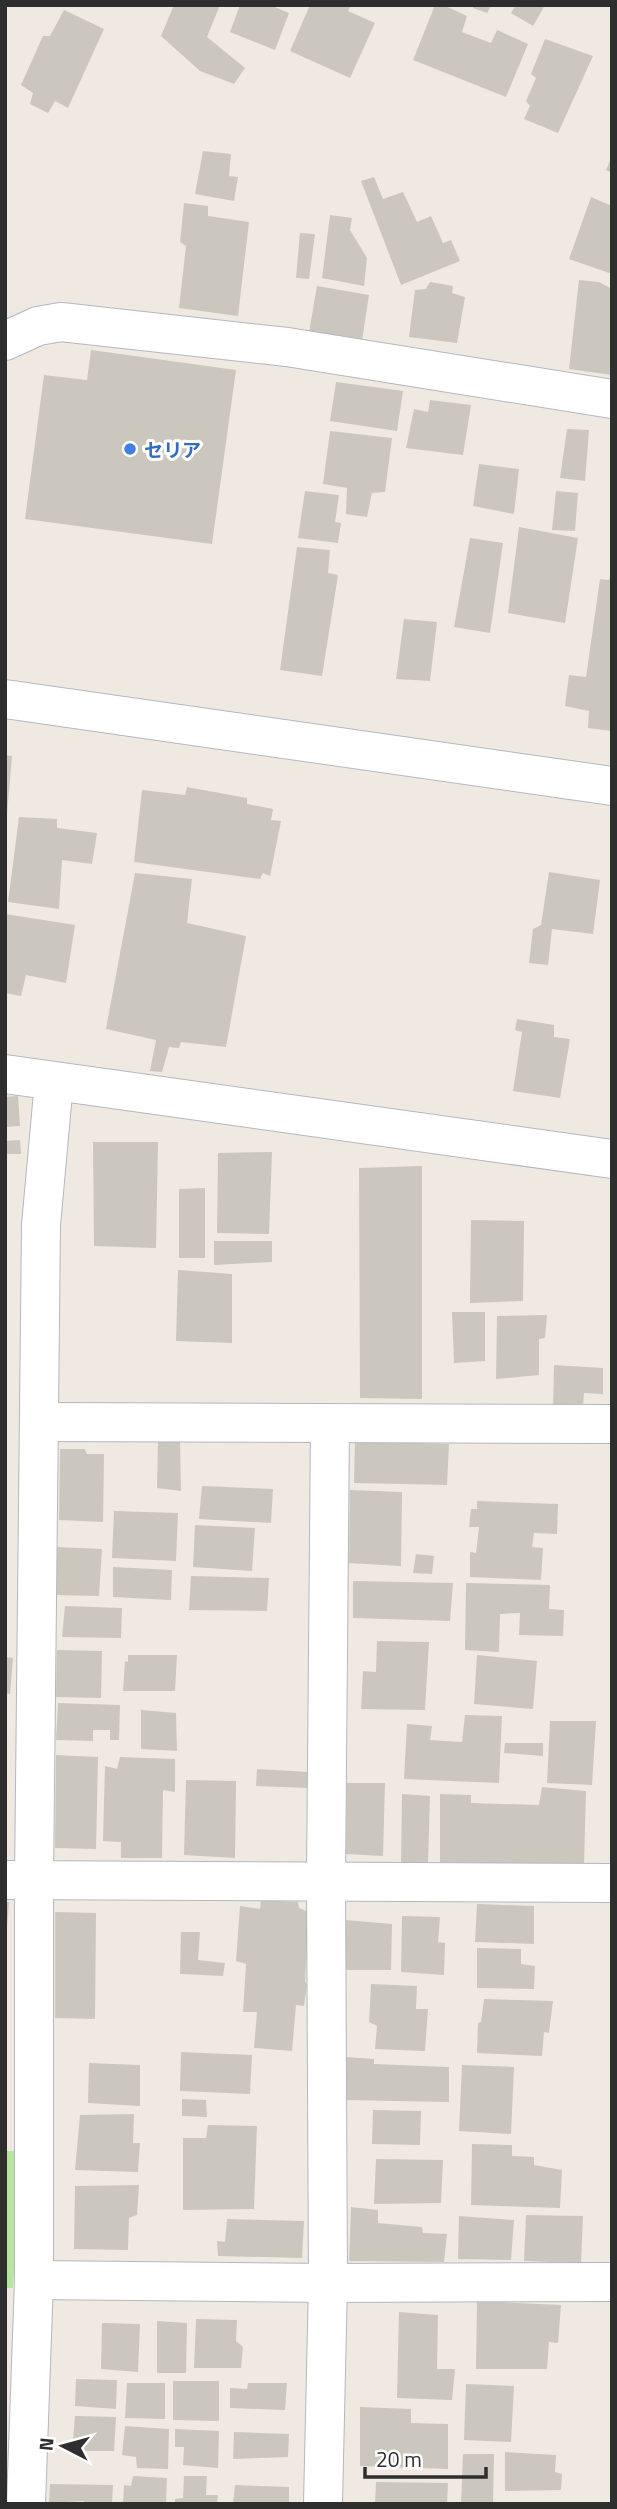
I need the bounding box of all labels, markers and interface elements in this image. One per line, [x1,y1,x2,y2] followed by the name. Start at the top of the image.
[144,435,201,464] place label: セリア
[122,441,138,457] marker: セリア
[28,2411,98,2481] north arrow
[30,2436,61,2452] text: N
[365,2436,486,2480] scale bar
[376,2443,422,2475] text: 20 m

